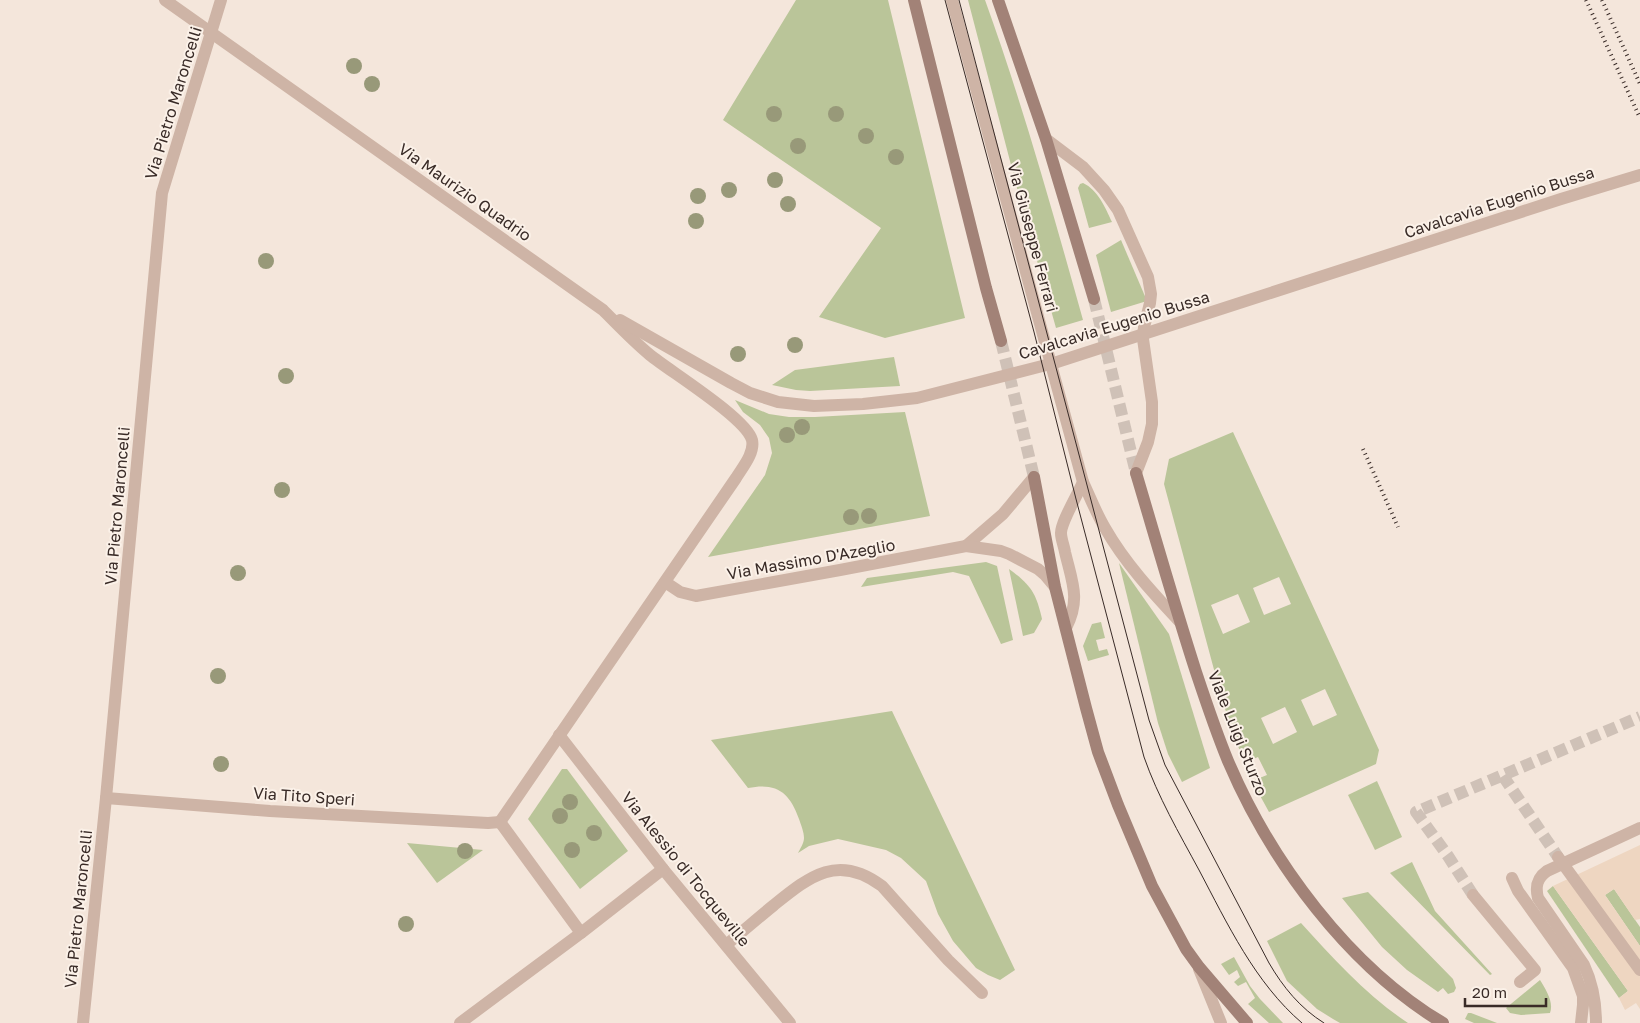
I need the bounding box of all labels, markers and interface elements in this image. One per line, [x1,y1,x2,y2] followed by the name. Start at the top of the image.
[140,24,206,182] street label: Via Pietro Maroncelli
[395,139,535,245] street label: Via Maurizio Quadrio
[1003,160,1063,314] street label: Via Giuseppe Ferrari
[1402,162,1596,242] street label: Cavalcavia Eugenio Bussa
[1016,286,1212,364] street label: Cavalcavia Eugenio Bussa
[100,426,134,586] street label: Via Pietro Maroncelli
[725,534,897,584] street label: Via Massimo D'Azeglio
[1204,667,1272,799] street label: Viale Luigi Sturzo
[252,782,356,810] street label: Via Tito Speri
[617,787,755,951] street label: Via Alessio di Tocqueville
[60,829,96,989] street label: Via Pietro Maroncelli
[1465,976,1546,1008] scale bar
[1472,983,1507,1001] text: 20 m

